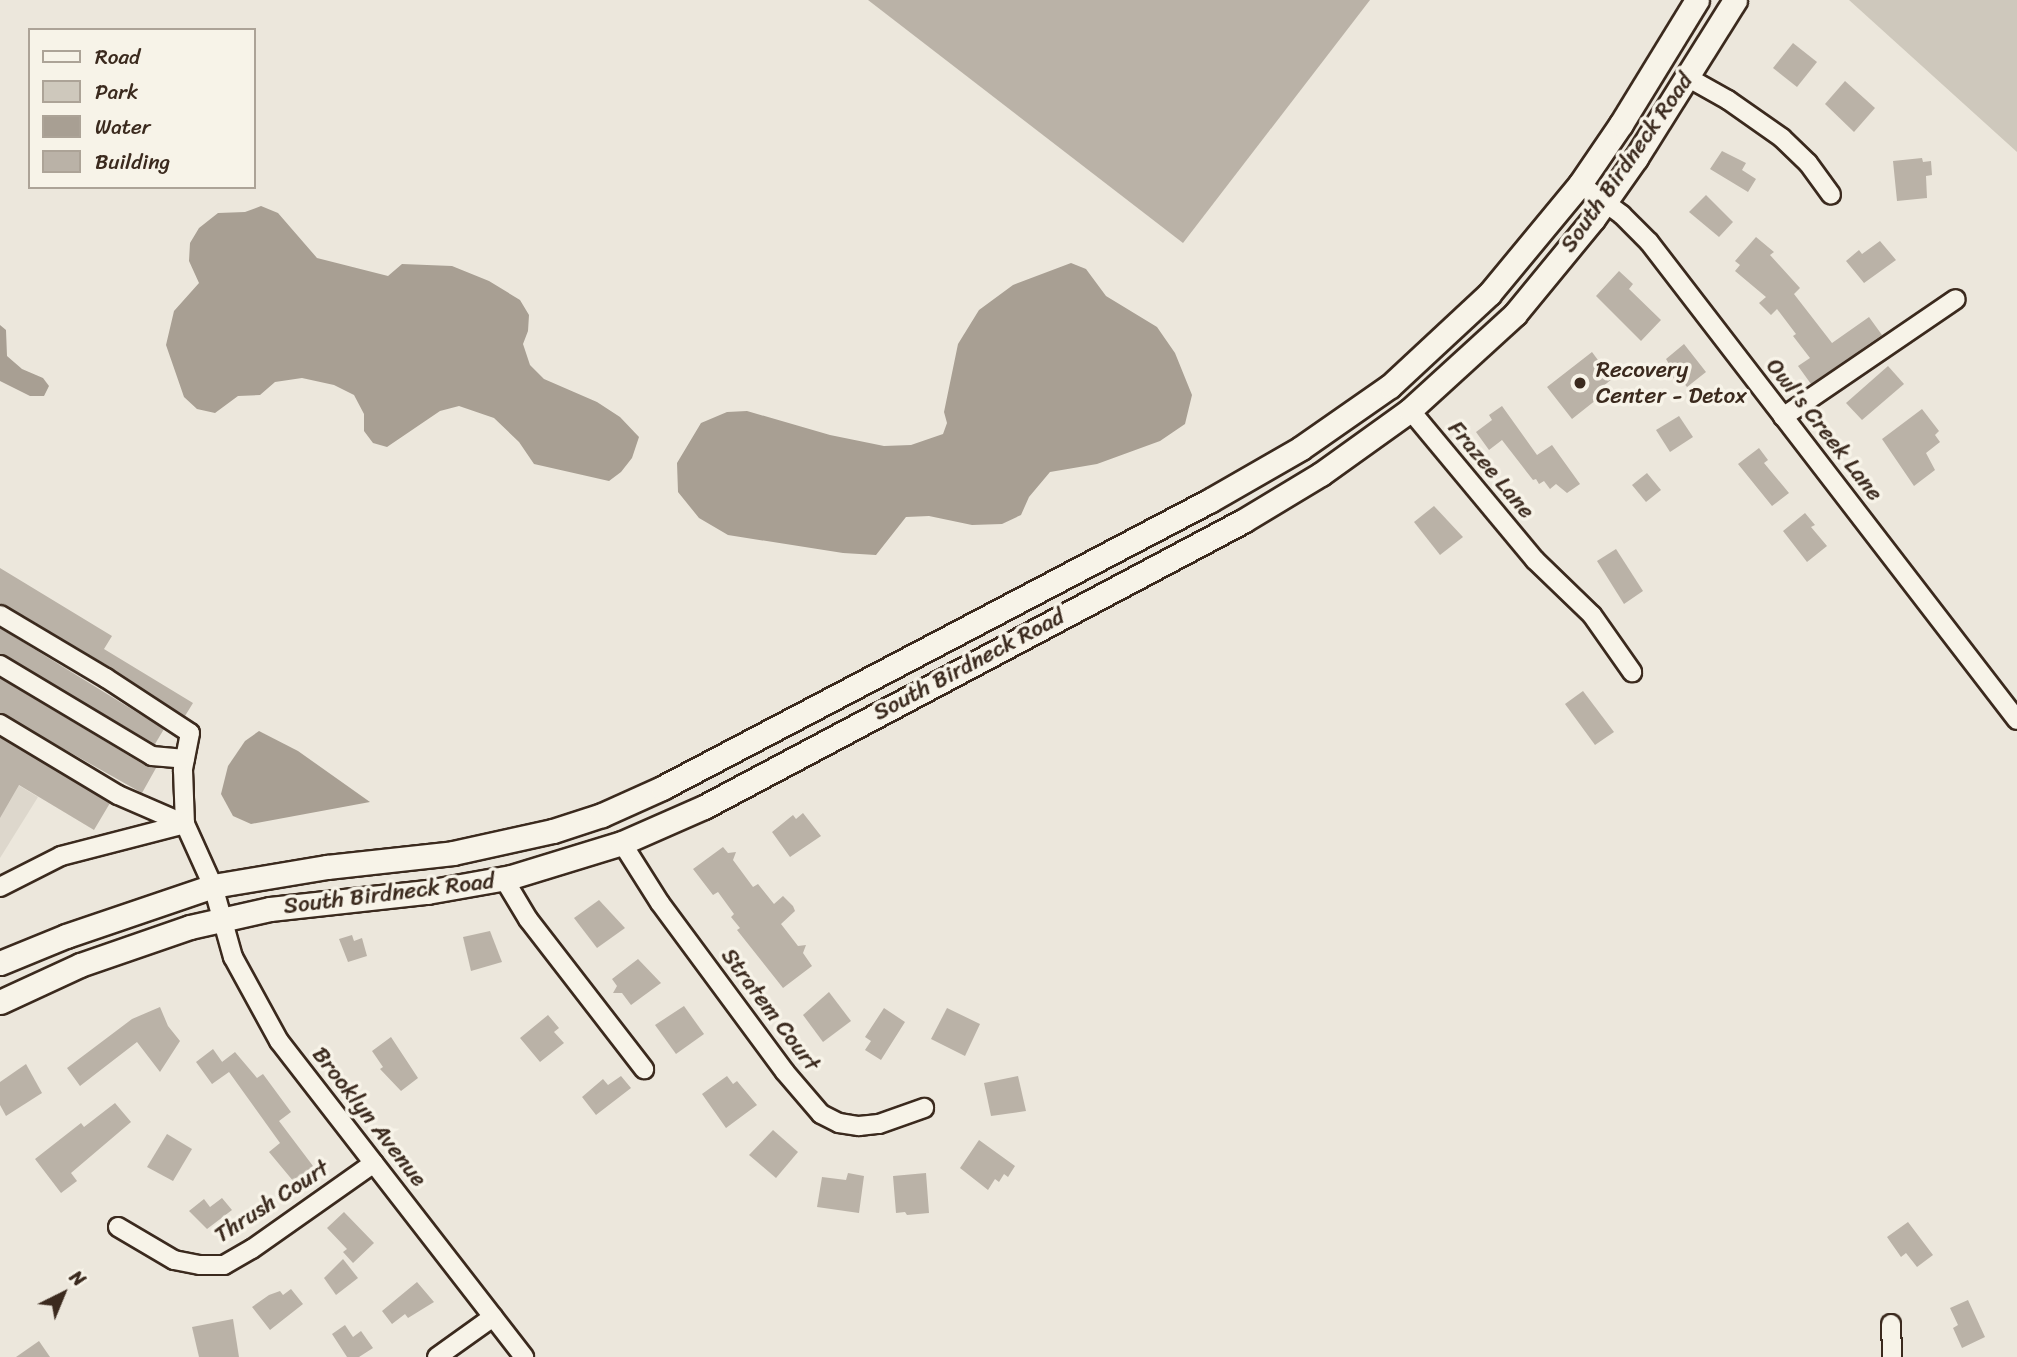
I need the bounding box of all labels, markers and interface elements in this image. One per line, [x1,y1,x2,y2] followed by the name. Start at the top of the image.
[28,28,256,189] legend
[95,38,140,76] text: Road
[1555,68,1699,258] street label: South Birdneck Road
[95,73,138,111] text: Park
[95,108,150,146] text: Water
[95,143,170,181] text: Building
[1760,353,1888,507] street label: Owl's Creek Lane
[1596,356,1748,410] place label: Recovery Center - Detox
[1570,373,1590,393] marker: Recovery Center - Detox
[1442,415,1540,525] street label: Frazee Lane
[869,603,1069,727] street label: South Birdneck Road
[282,867,496,921] street label: South Birdneck Road
[714,943,826,1077] street label: Stratem Court
[306,1042,432,1192] street label: Brooklyn Avenue
[209,1155,335,1249] street label: Thrush Court
[28,1259,98,1329] north arrow
[62,1262,94,1295] text: N

